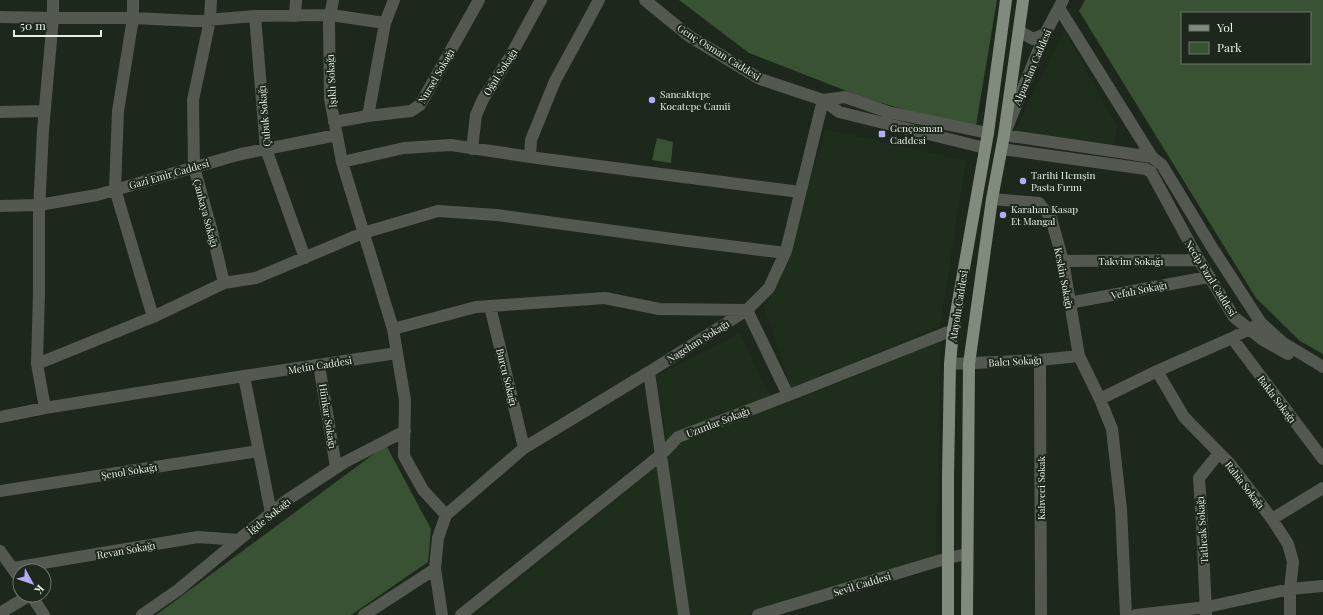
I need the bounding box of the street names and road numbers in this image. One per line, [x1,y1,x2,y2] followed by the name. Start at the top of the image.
[675,21,763,83] street label: Genç Osman Caddesi
[1009,27,1054,108] street label: Alparslan Caddesi
[415,46,457,106] street label: Nursel Sokağı
[480,46,520,98] street label: Oğul Sokağı
[323,54,339,108] street label: Işıklı Sokağı
[254,85,274,147] street label: Çubuk Sokağı
[127,156,211,192] street label: Gazi Emir Caddesi
[190,177,222,249] street label: Çankaya Sokağı
[1182,237,1240,319] street label: Necip Fazıl Caddesi
[1051,246,1077,310] street label: Keskin Sokağı
[1098,254,1164,268] street label: Takvim Sokağı
[945,269,971,344] street label: Atayolu Caddesi
[1109,278,1168,302] street label: Vefalı Sokağı
[664,316,732,366] street label: Nagehan Sokağı
[493,347,521,407] street label: Burcu Sokağı
[287,353,353,377] street label: Metin Caddesi
[988,353,1042,369] street label: Balcı Sokağı
[1255,372,1299,426] street label: Bakla Sokağı
[316,382,340,450] street label: Hünkar Sokağı
[684,403,752,441] street label: Uzunlar Sokağı
[1034,455,1048,520] street label: Kahveci Sokak
[1222,458,1268,512] street label: Rabia Sokağı
[100,460,158,482] street label: Şenol Sokağı
[245,494,293,538] street label: İğde Sokağı
[1193,496,1211,564] street label: Tatlıcak Sokağı
[96,538,156,562] street label: Revan Sokağı
[831,569,893,599] street label: Sevil Caddesi

